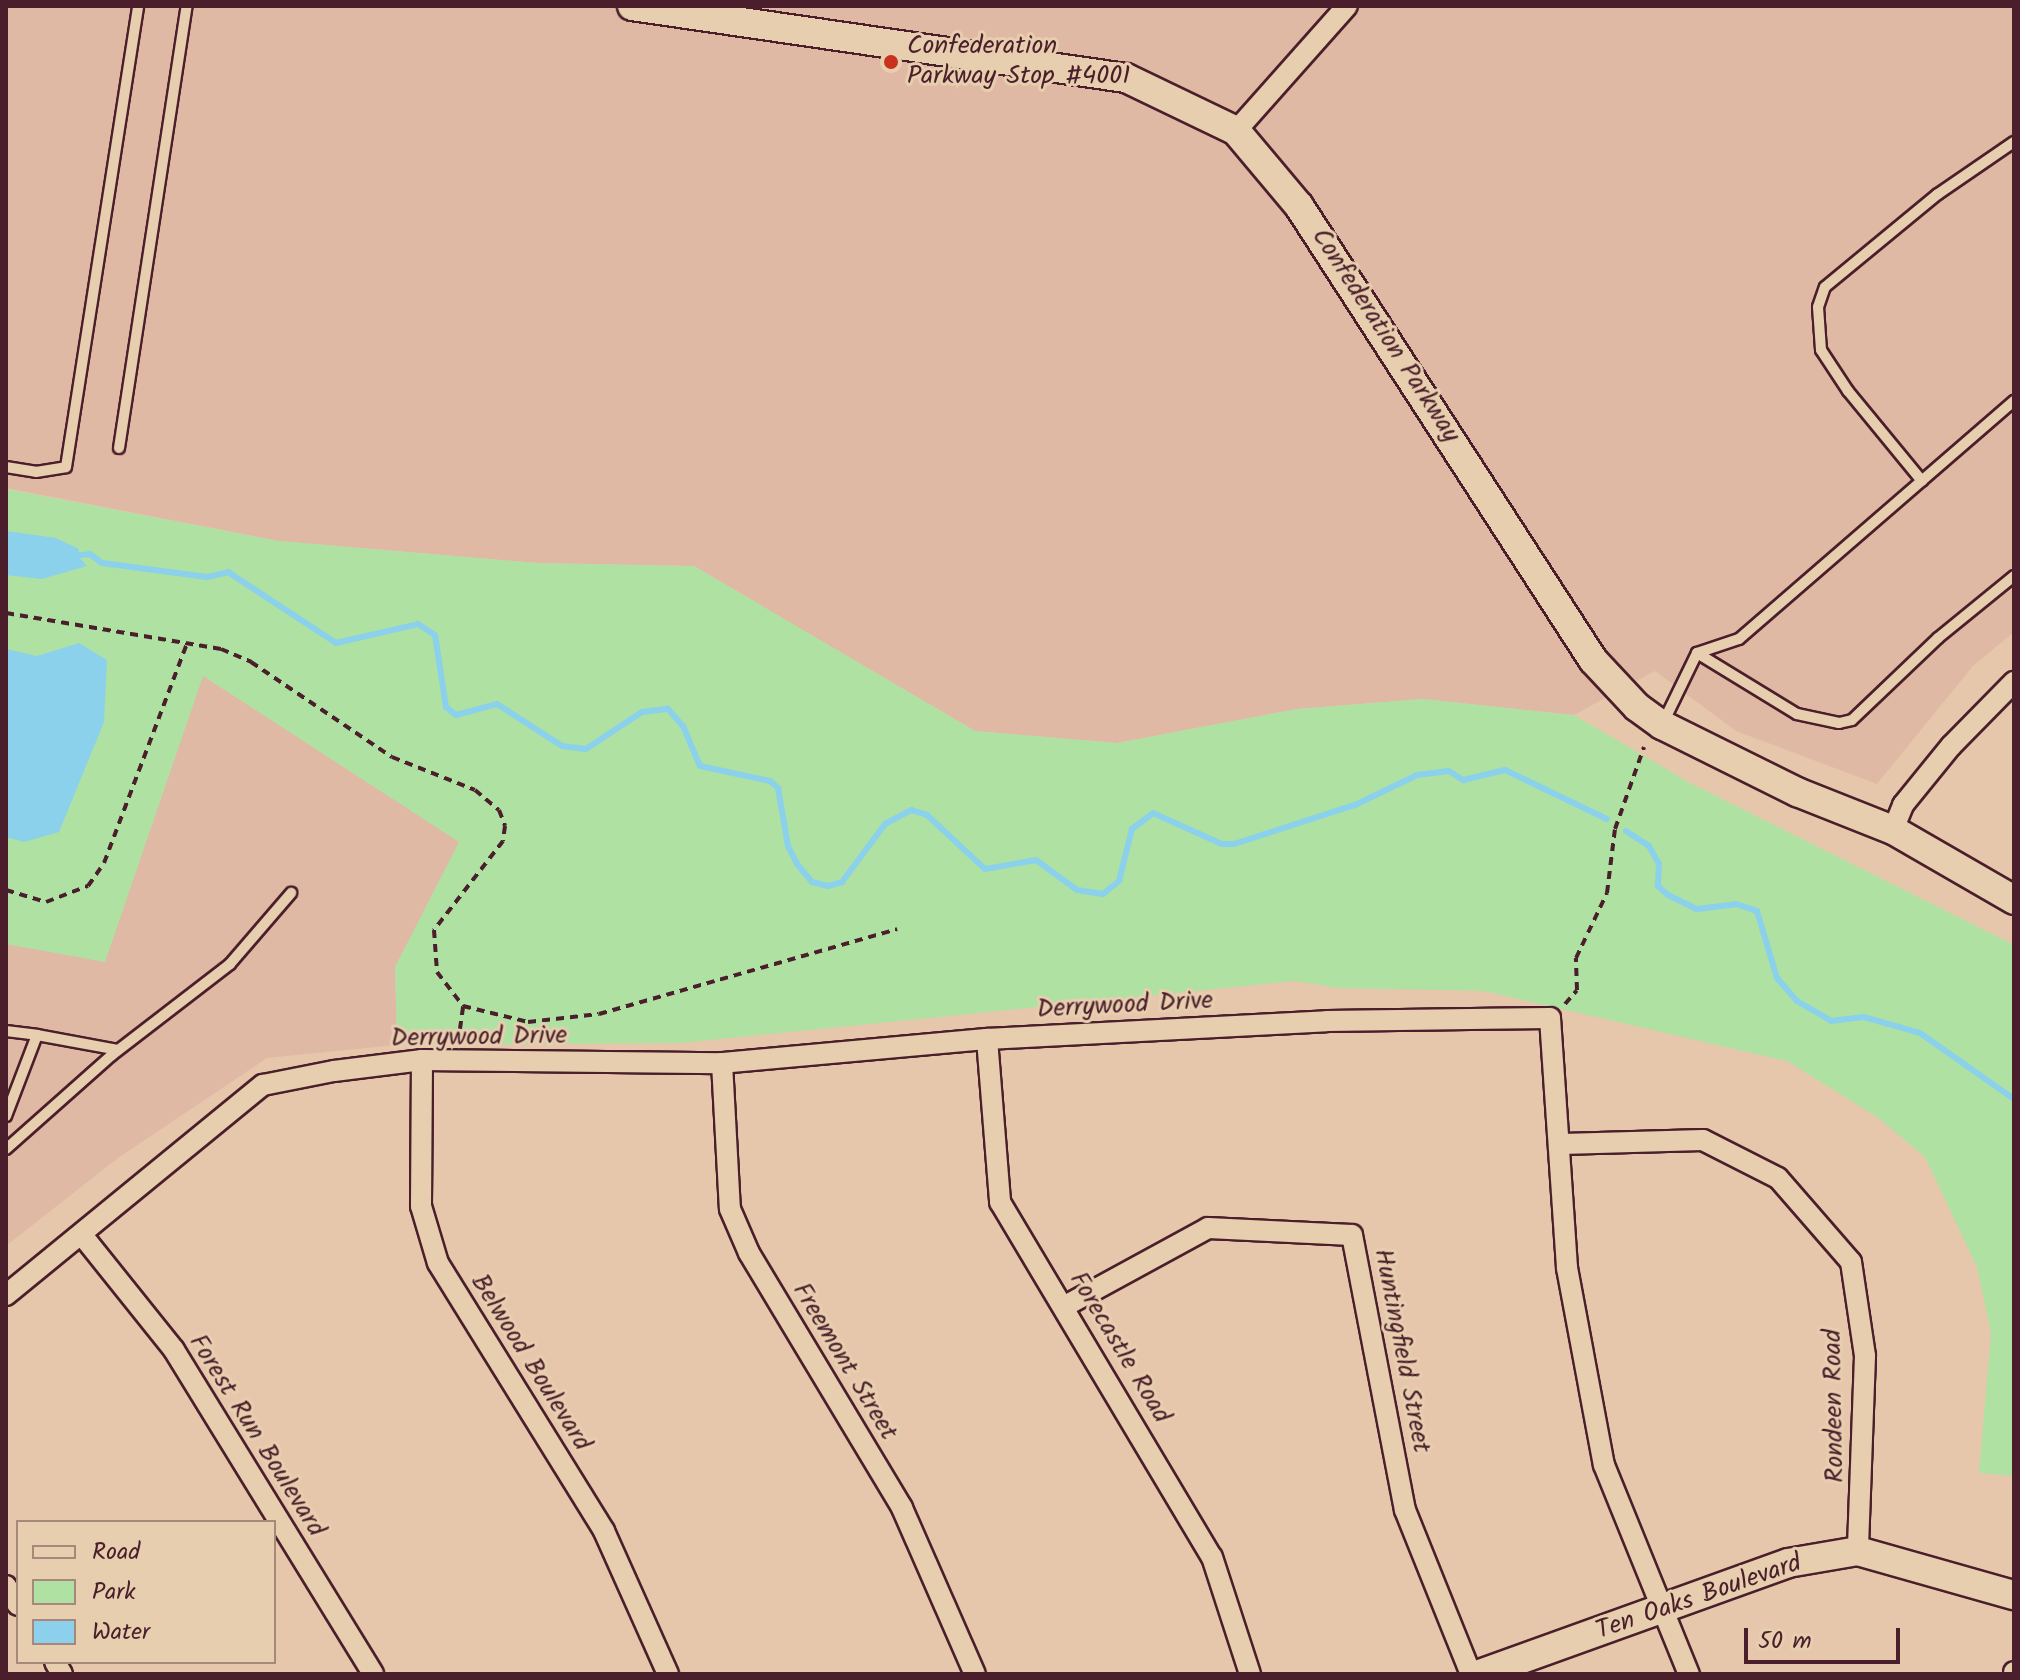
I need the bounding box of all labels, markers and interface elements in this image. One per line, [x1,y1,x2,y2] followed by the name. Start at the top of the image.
[907,31,1130,92] place label: Confederation Parkway Stop #4001
[882,53,900,71] marker: Confederation Parkway Stop #4001
[1304,223,1466,449] street label: Confederation Parkway
[1036,986,1214,1026] street label: Derrywood Drive
[390,1021,568,1055] street label: Derrywood Drive
[1366,1246,1436,1456] street label: Huntingfield Street
[1062,1267,1176,1429] street label: Forecastle Road
[463,1269,597,1457] street label: Belwood Boulevard
[785,1278,903,1446] street label: Freemont Street
[181,1329,331,1543] street label: Forest Run Boulevard
[1818,1329,1852,1483] street label: Rondeen Road
[16,1520,276,1664] legend
[92,1533,140,1572] text: Road
[1592,1548,1806,1648] street label: Ten Oaks Boulevard
[92,1573,136,1612] text: Park
[1748,1612,1904,1662] scale bar
[92,1613,150,1652] text: Water
[1758,1622,1812,1661] text: 50 m

